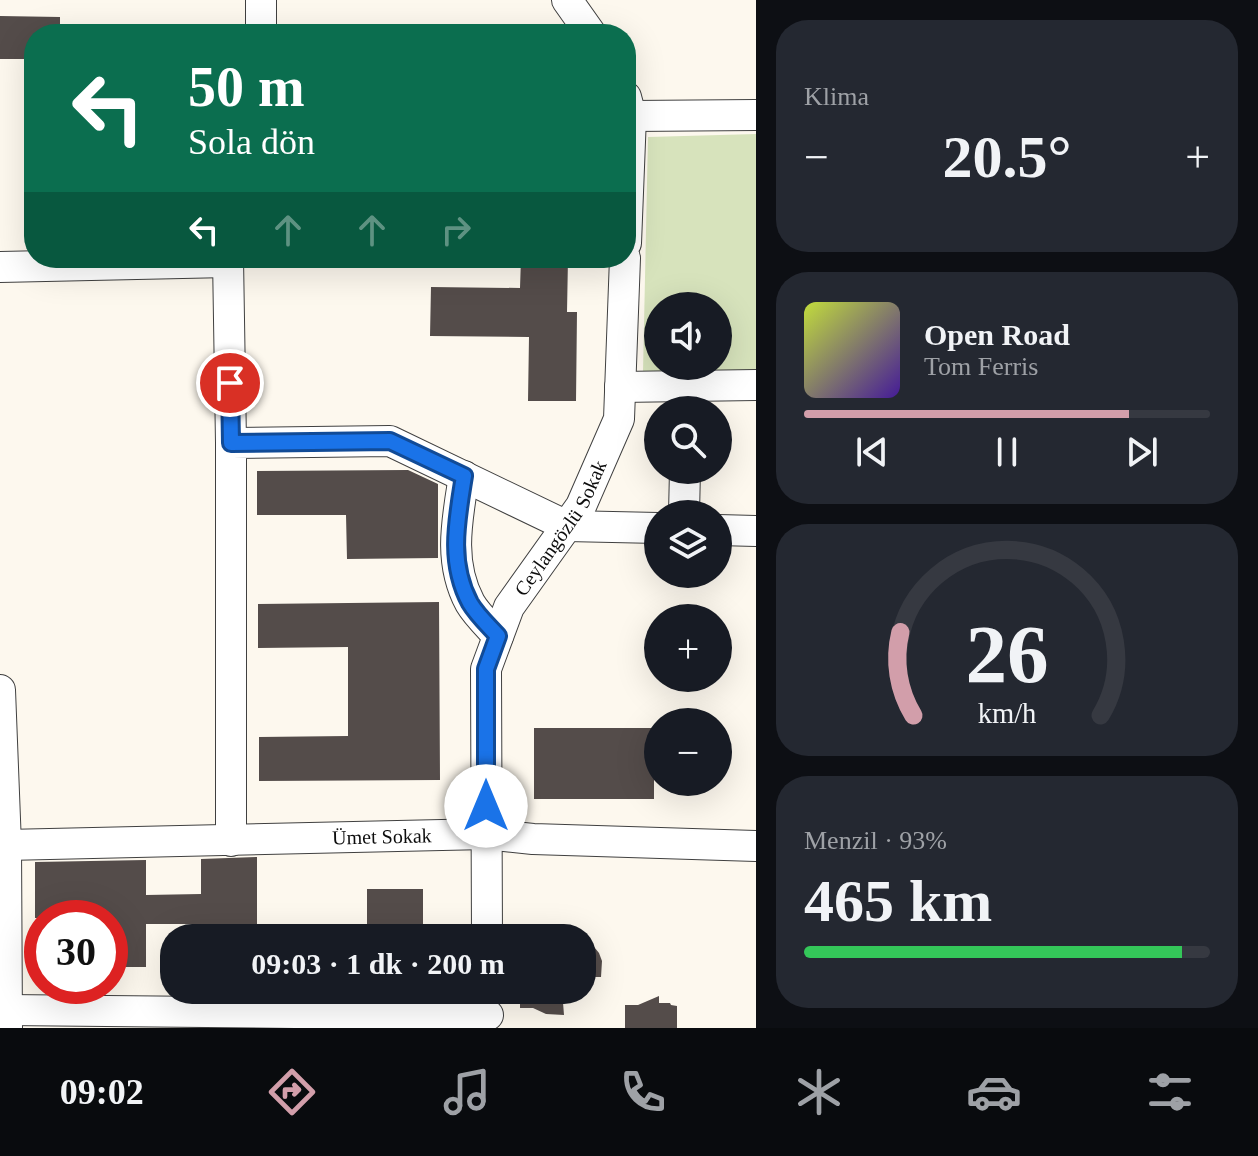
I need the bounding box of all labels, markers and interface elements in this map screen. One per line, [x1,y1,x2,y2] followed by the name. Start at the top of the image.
[56,56,160,160] icon: left
[188,56,305,118] text: 50 m
[804,82,869,111] text: Klima
[188,122,315,162] text: Sola dön
[943,124,1072,190] text: 20.5°
[804,133,829,182] text: −
[1185,133,1210,182] text: +
[182,208,226,252] icon: left
[266,208,310,252] icon: ahead
[350,208,394,252] icon: ahead
[434,208,478,252] icon: right
[644,292,732,796] map controls
[644,292,732,380] button: sound
[924,318,1070,351] text: Open Road
[196,349,264,417] pin
[924,352,1038,381] text: Tom Ferris
[208,361,252,405] icon: arrive
[644,396,732,484] button: search
[850,430,894,474] icon: previous
[985,430,1029,474] icon: pause
[1120,430,1164,474] icon: next
[510,457,611,600] street label: Ceylangözlü Sokak
[644,500,732,588] button: layers
[644,604,732,692] button: +
[965,608,1049,700] text: 26
[978,698,1036,729] text: km/h
[644,708,732,796] button: −
[444,764,528,848] position arrow
[332,824,432,849] street label: Ümet Sokak
[804,826,947,855] text: Menzil · 93%
[804,868,992,934] text: 465 km
[24,900,128,1004] speed limit sign: 30
[251,947,505,980] text: 09:03 · 1 dk · 200 m
[264,1064,320,1120] icon: directions
[439,1064,495,1120] icon: music
[615,1064,671,1120] icon: phone
[791,1064,847,1120] icon: climate
[966,1064,1022,1120] icon: car
[1142,1064,1198,1120] icon: filters
[60,1072,144,1112] text: 09:02

